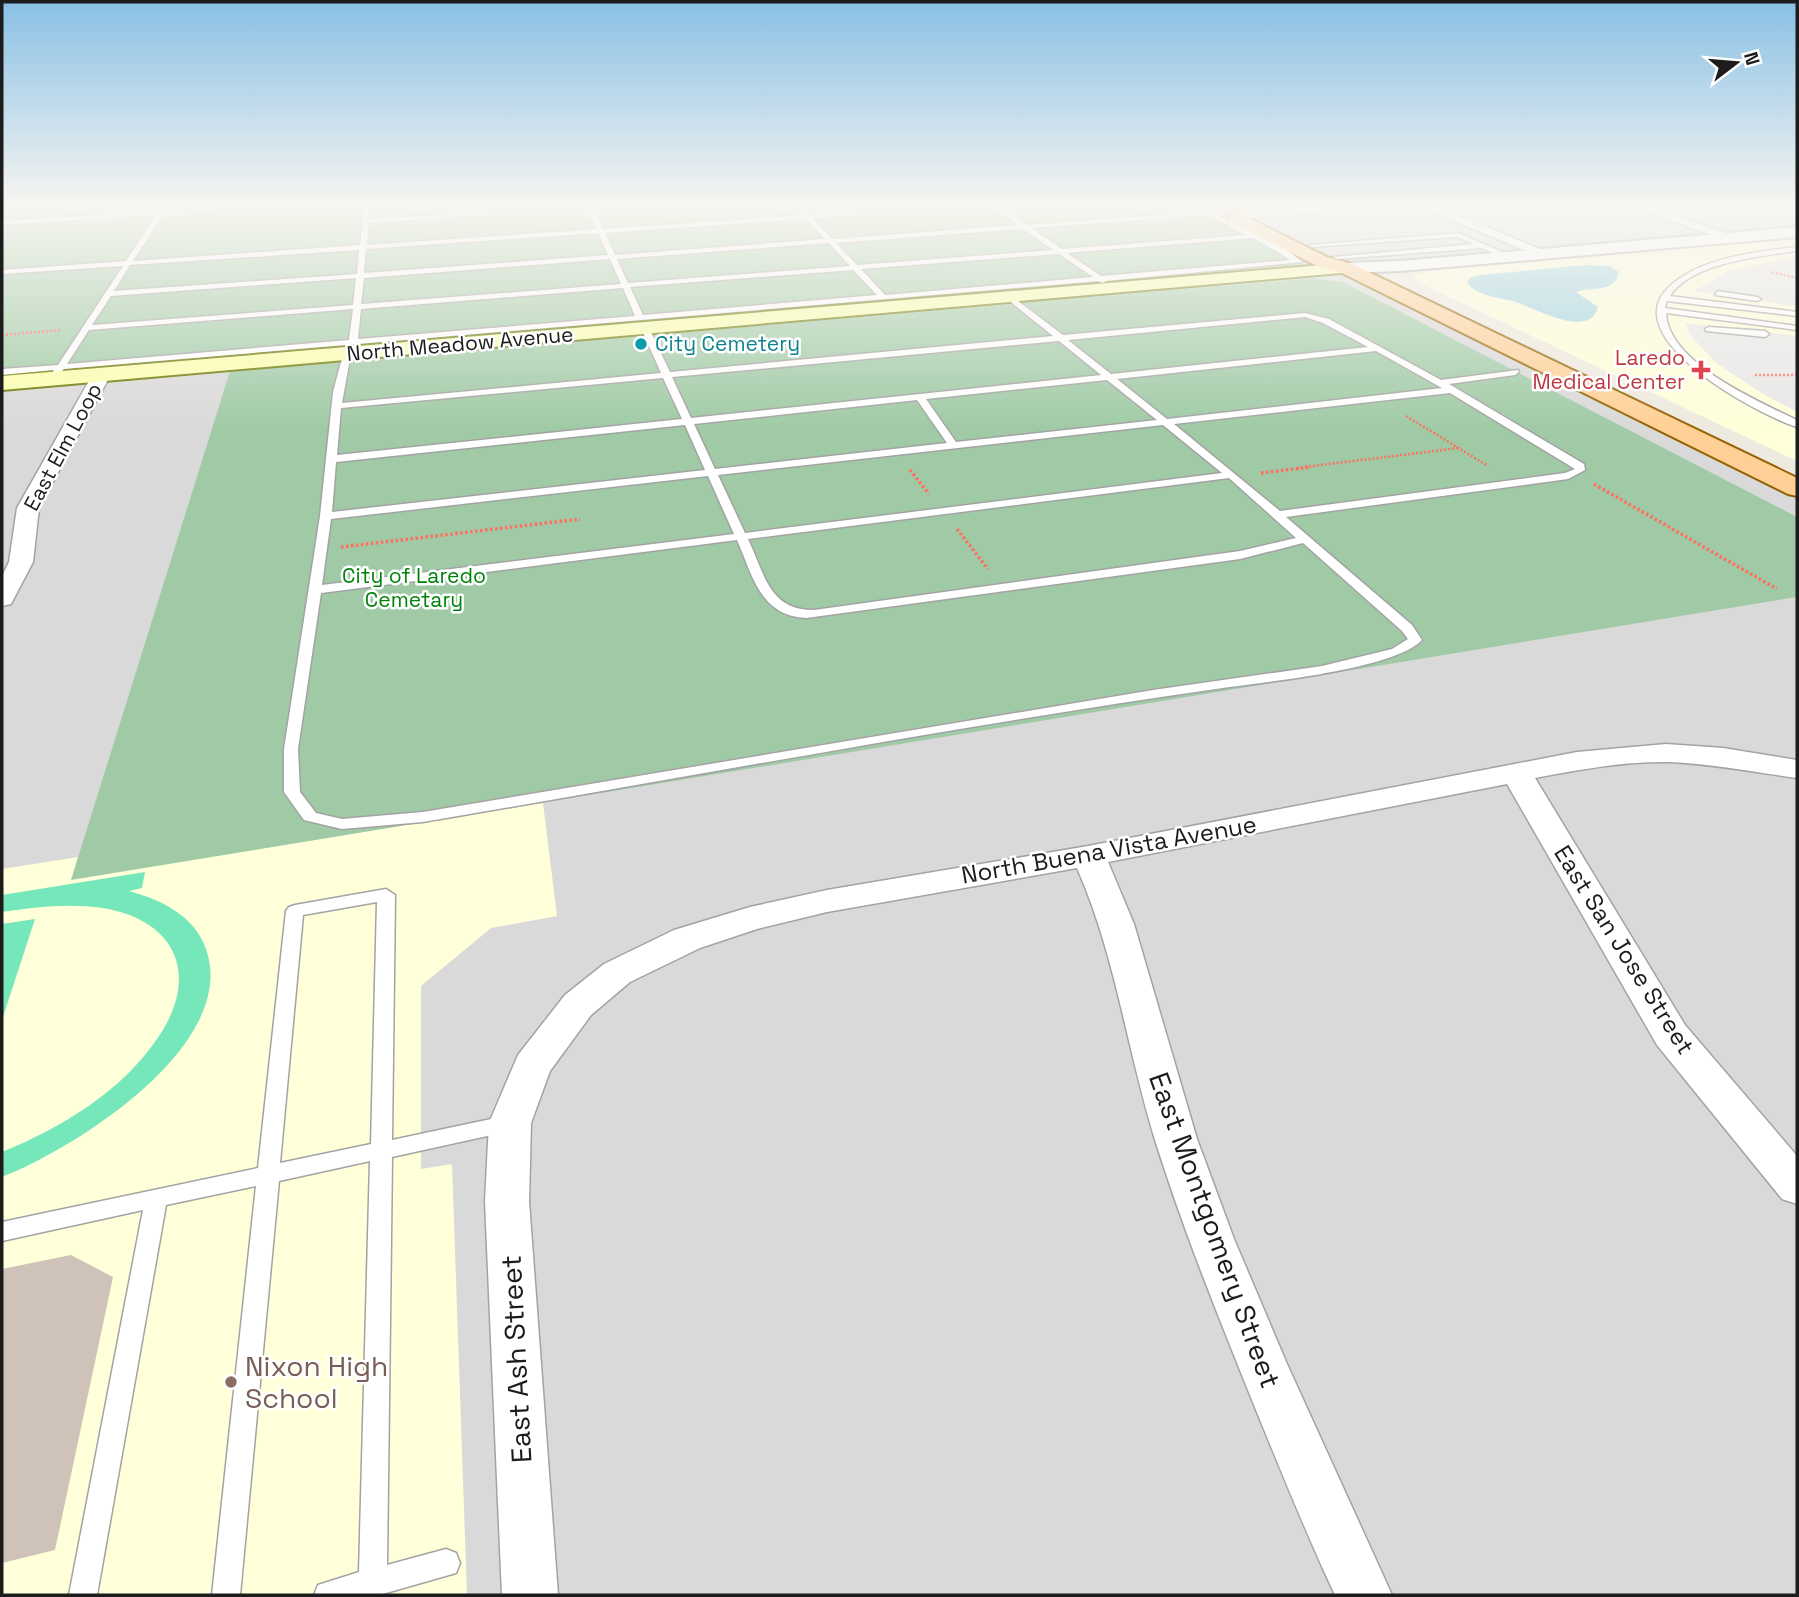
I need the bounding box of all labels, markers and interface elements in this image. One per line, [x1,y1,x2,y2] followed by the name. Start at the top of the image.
[1701,28,1771,98] north arrow
[1738,49,1766,68] text: N
[345,320,574,367] street label: North Meadow Avenue
[655,330,800,357] place label: City Cemetery
[633,336,649,352] marker: City Cemetery
[1532,344,1685,395] place label: Laredo Medical Center
[1691,360,1711,380] marker: Laredo Medical Center
[18,378,108,515] street label: East Elm Loop
[342,562,486,613] park label: City of Laredo Cemetary
[959,808,1259,891] street label: North Buena Vista Avenue
[1547,839,1701,1060] street label: East San Jose Street
[1141,1067,1289,1393] street label: East Montgomery Street
[493,1254,539,1464] street label: East Ash Street
[245,1348,388,1416] place label: Nixon High School
[223,1374,239,1390] marker: Nixon High School

